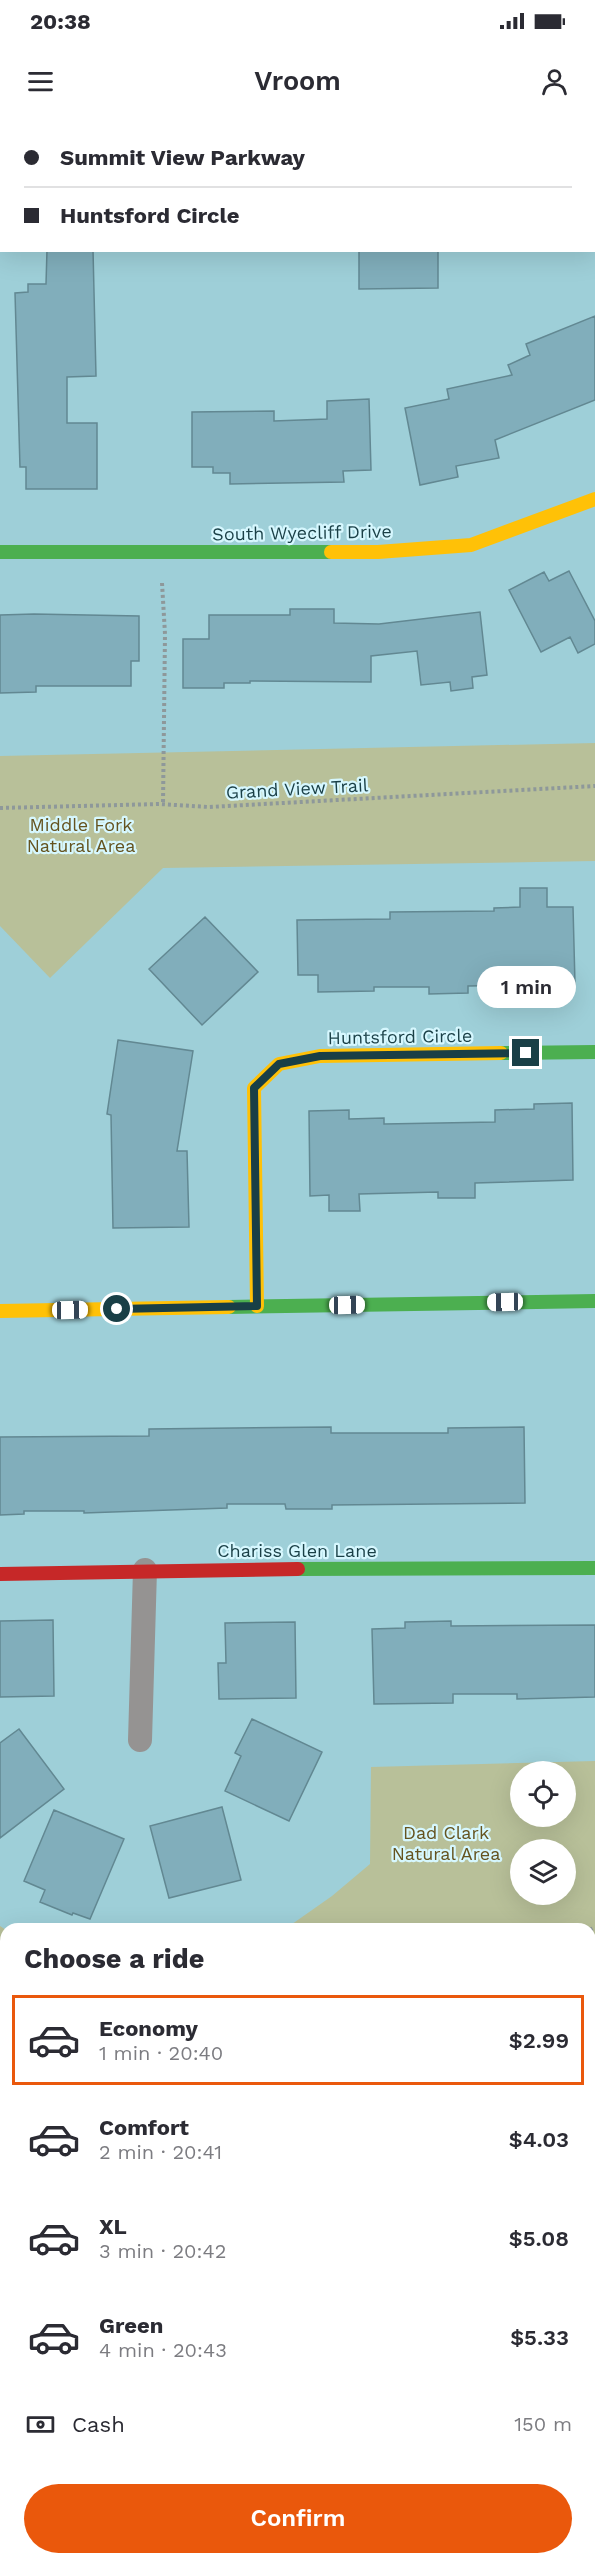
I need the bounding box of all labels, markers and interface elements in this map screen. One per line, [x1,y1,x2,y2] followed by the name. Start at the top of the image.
[30,9,91,34] text: 20:38
[24,65,57,98] icon: menu
[254,65,341,97] text: Vroom
[538,65,571,98] icon: person
[60,145,305,170] text: Summit View Parkway
[60,203,240,228] text: Huntsford Circle
[212,520,392,545] street label: South Wyecliff Drive
[225,774,369,803] street label: Grand View Trail
[27,814,135,856] park label: Middle Fork Natural Area
[476,966,576,1008] callout: 1 min
[501,975,552,999] text: 1 min
[328,1025,472,1048] street label: Huntsford Circle
[512,1039,539,1066] route end
[487,1293,523,1311] car
[103,1295,130,1322] route start
[329,1296,365,1314] car
[52,1301,88,1319] car
[217,1540,377,1561] street label: Chariss Glen Lane
[510,1761,576,1905] map controls
[510,1761,576,1827] button: locate
[392,1822,500,1864] park label: Dad Clark Natural Area
[510,1839,576,1905] button: layers
[24,1943,204,1975] text: Choose a ride
[27,2013,81,2067] icon: car
[99,2016,198,2041] text: Economy
[509,2028,569,2053] text: $2.99
[99,2041,223,2065] text: 1 min · 20:40
[27,2112,81,2166] icon: car
[99,2115,189,2140] text: Comfort
[509,2127,569,2152] text: $4.03
[99,2140,222,2164] text: 2 min · 20:41
[27,2211,81,2265] icon: car
[99,2214,127,2239] text: XL
[509,2226,569,2251] text: $5.08
[99,2239,226,2263] text: 3 min · 20:42
[27,2310,81,2364] icon: car
[99,2313,163,2338] text: Green
[510,2325,569,2350] text: $5.33
[99,2338,227,2362] text: 4 min · 20:43
[24,2408,57,2441] icon: cash
[72,2412,125,2437] text: Cash
[514,2412,572,2436] text: 150 m
[24,2484,572,2553] button: Confirm

